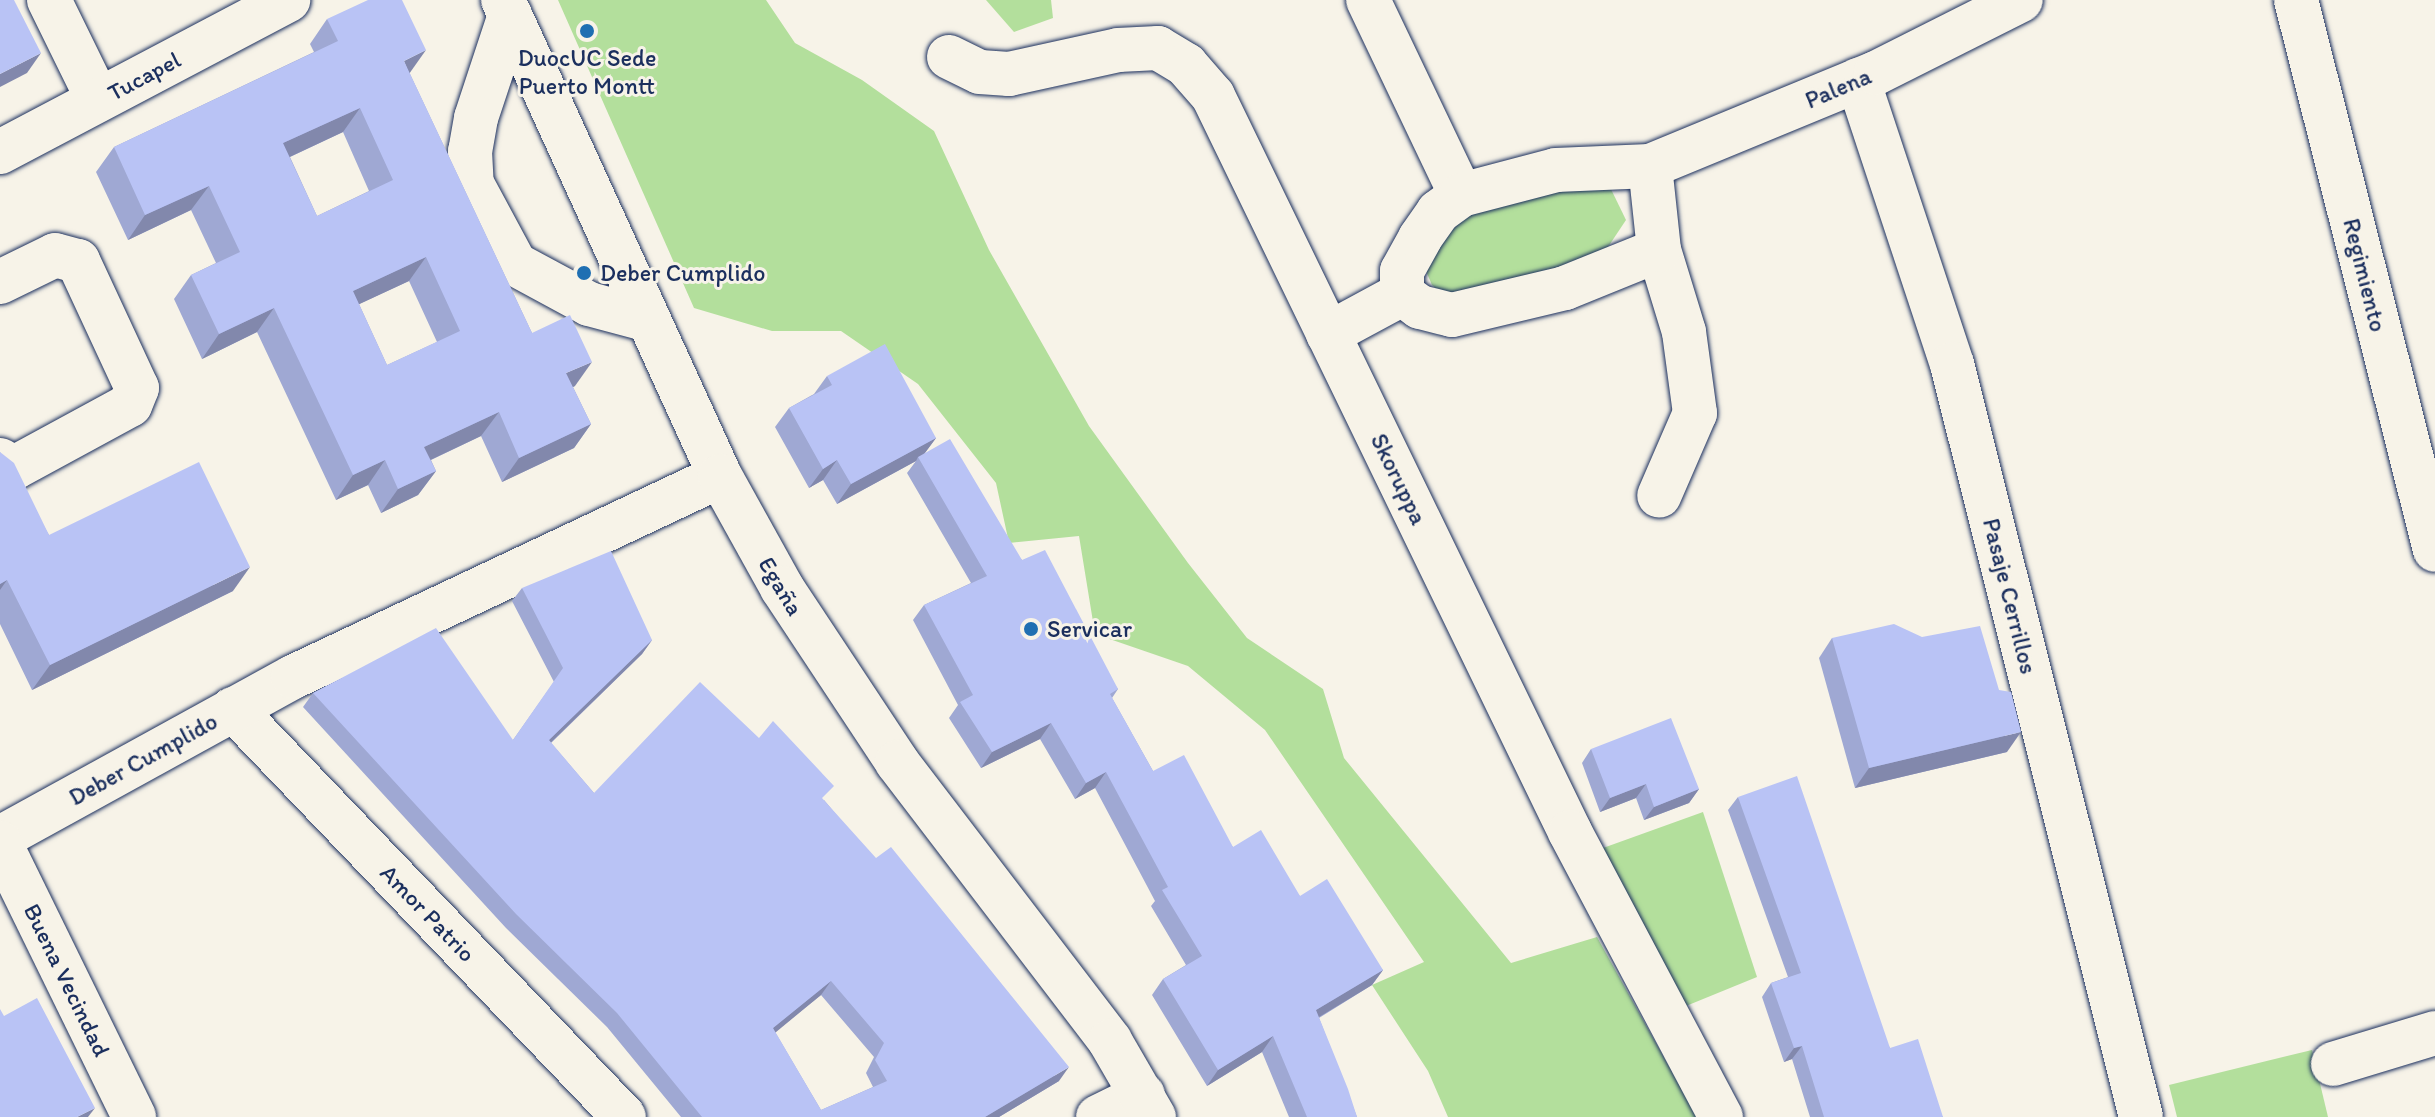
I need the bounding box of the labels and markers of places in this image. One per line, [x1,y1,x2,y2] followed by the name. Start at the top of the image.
[578,22,596,40] marker: DuocUC Sede Puerto Montt
[518,44,656,100] place label: DuocUC Sede Puerto Montt
[600,259,765,287] place label: Deber Cumplido
[575,264,593,282] marker: Deber Cumplido
[1047,615,1132,643] place label: Servicar
[1022,620,1040,638] marker: Servicar

